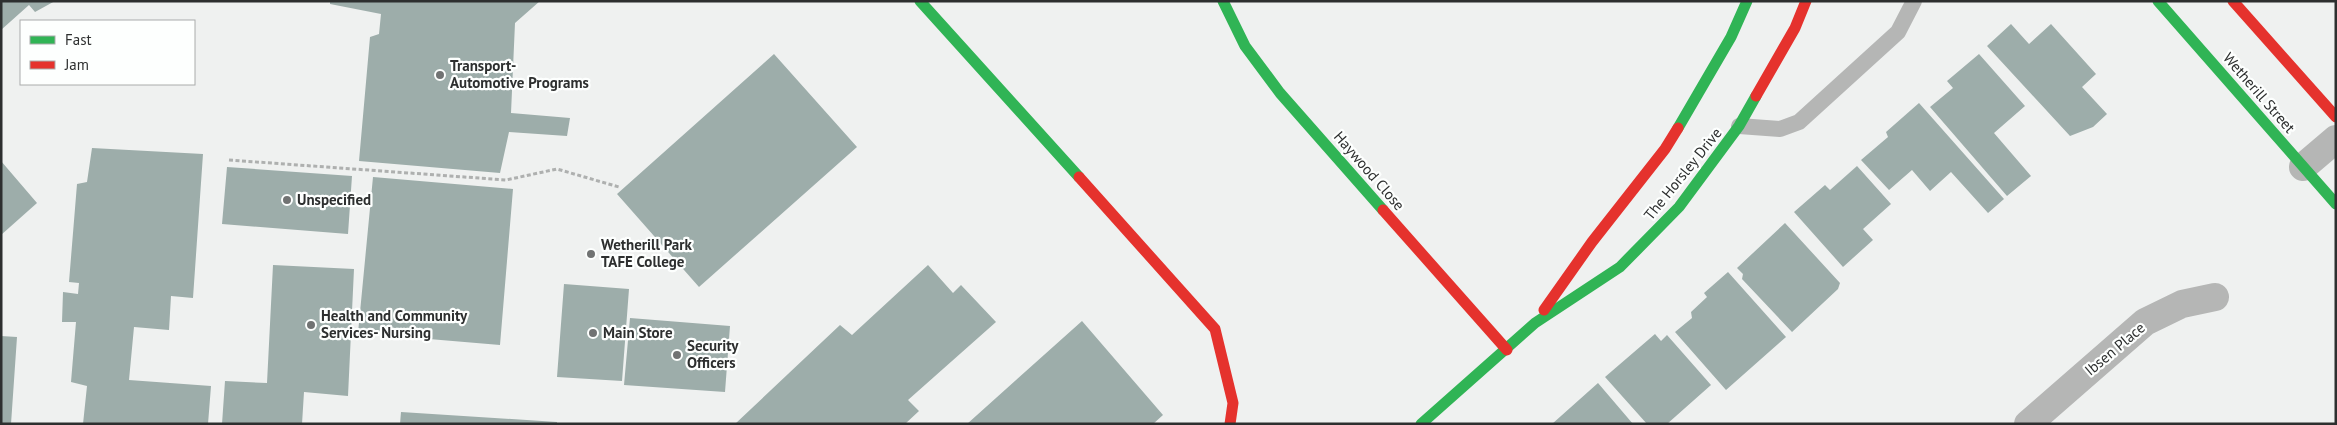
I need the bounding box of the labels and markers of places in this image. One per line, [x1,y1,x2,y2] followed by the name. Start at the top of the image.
[450,56,589,92] place label: Transport- Automotive Programs
[434,69,446,81] marker: Transport- Automotive Programs
[297,190,371,209] place label: Unspecified
[281,194,293,206] marker: Unspecified
[601,235,693,271] place label: Wetherill Park TAFE College
[585,248,597,260] marker: Wetherill Park TAFE College
[321,306,468,342] place label: Health and Community Services- Nursing
[305,319,317,331] marker: Health and Community Services- Nursing
[603,323,673,342] place label: Main Store
[587,327,599,339] marker: Main Store
[687,336,739,372] place label: Security Officers
[671,349,683,361] marker: Security Officers

